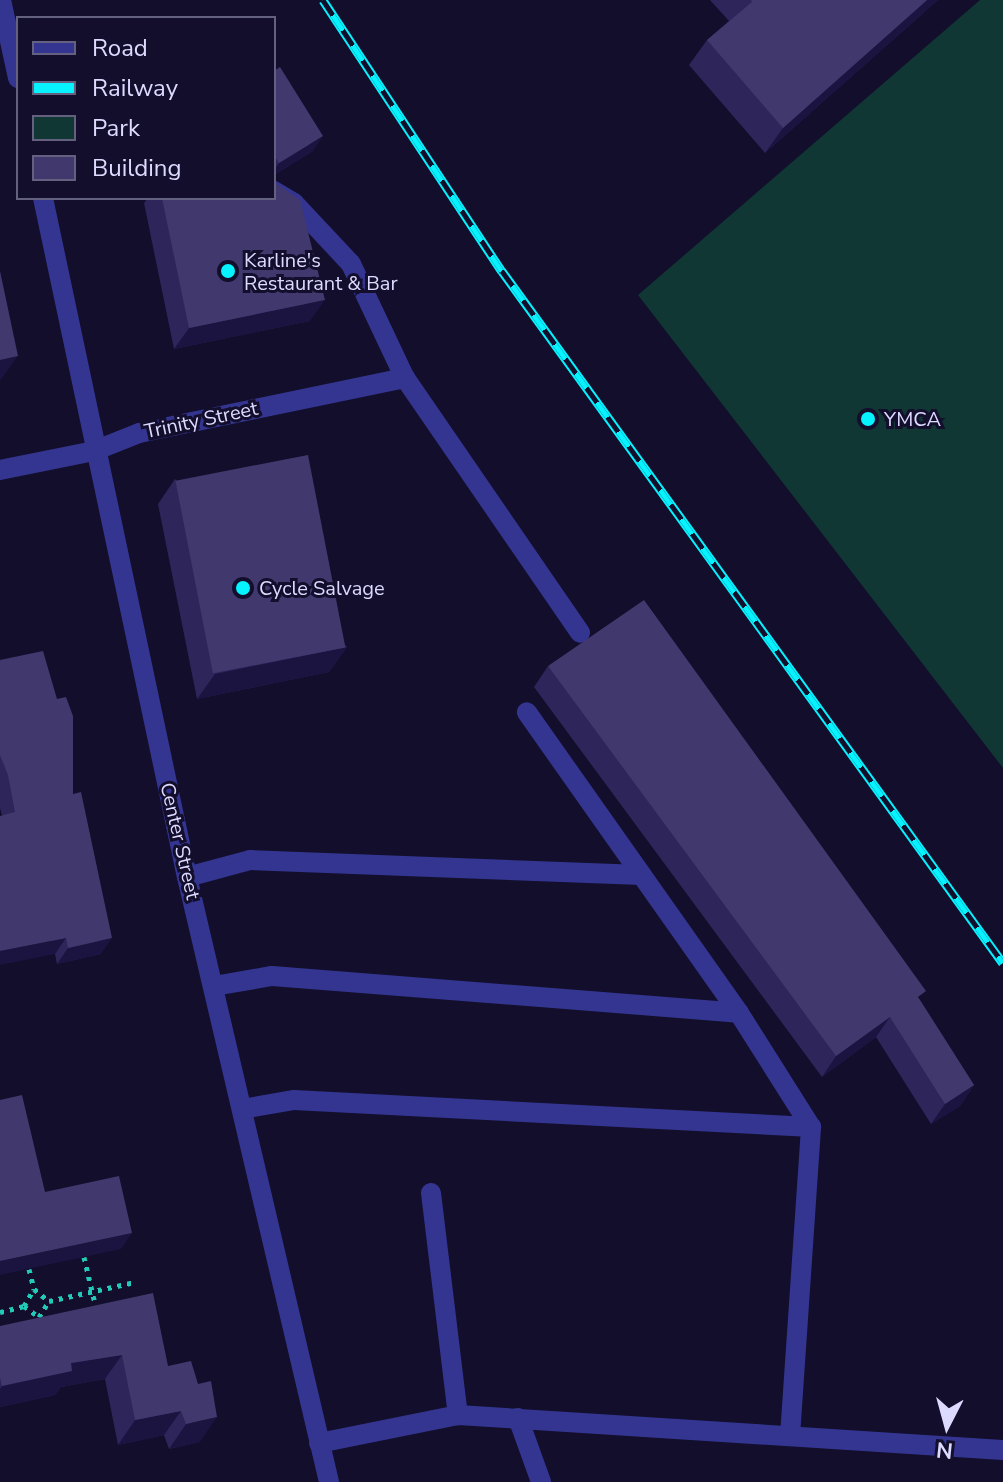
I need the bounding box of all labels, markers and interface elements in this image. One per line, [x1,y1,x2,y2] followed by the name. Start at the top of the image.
[16,16,276,200] legend
[92,32,148,64] text: Road
[92,72,178,104] text: Railway
[92,112,140,144] text: Park
[92,152,182,184] text: Building
[244,248,398,295] place label: Karline's Restaurant & Bar
[219,262,237,280] marker: Karline's Restaurant & Bar
[142,396,260,444] street label: Trinity Street
[884,407,941,431] place label: YMCA
[859,410,877,428] marker: YMCA
[259,576,385,600] place label: Cycle Salvage
[234,579,252,597] marker: Cycle Salvage
[155,780,205,902] street label: Center Street
[907,1386,987,1466] north arrow
[935,1434,954,1466] text: N

